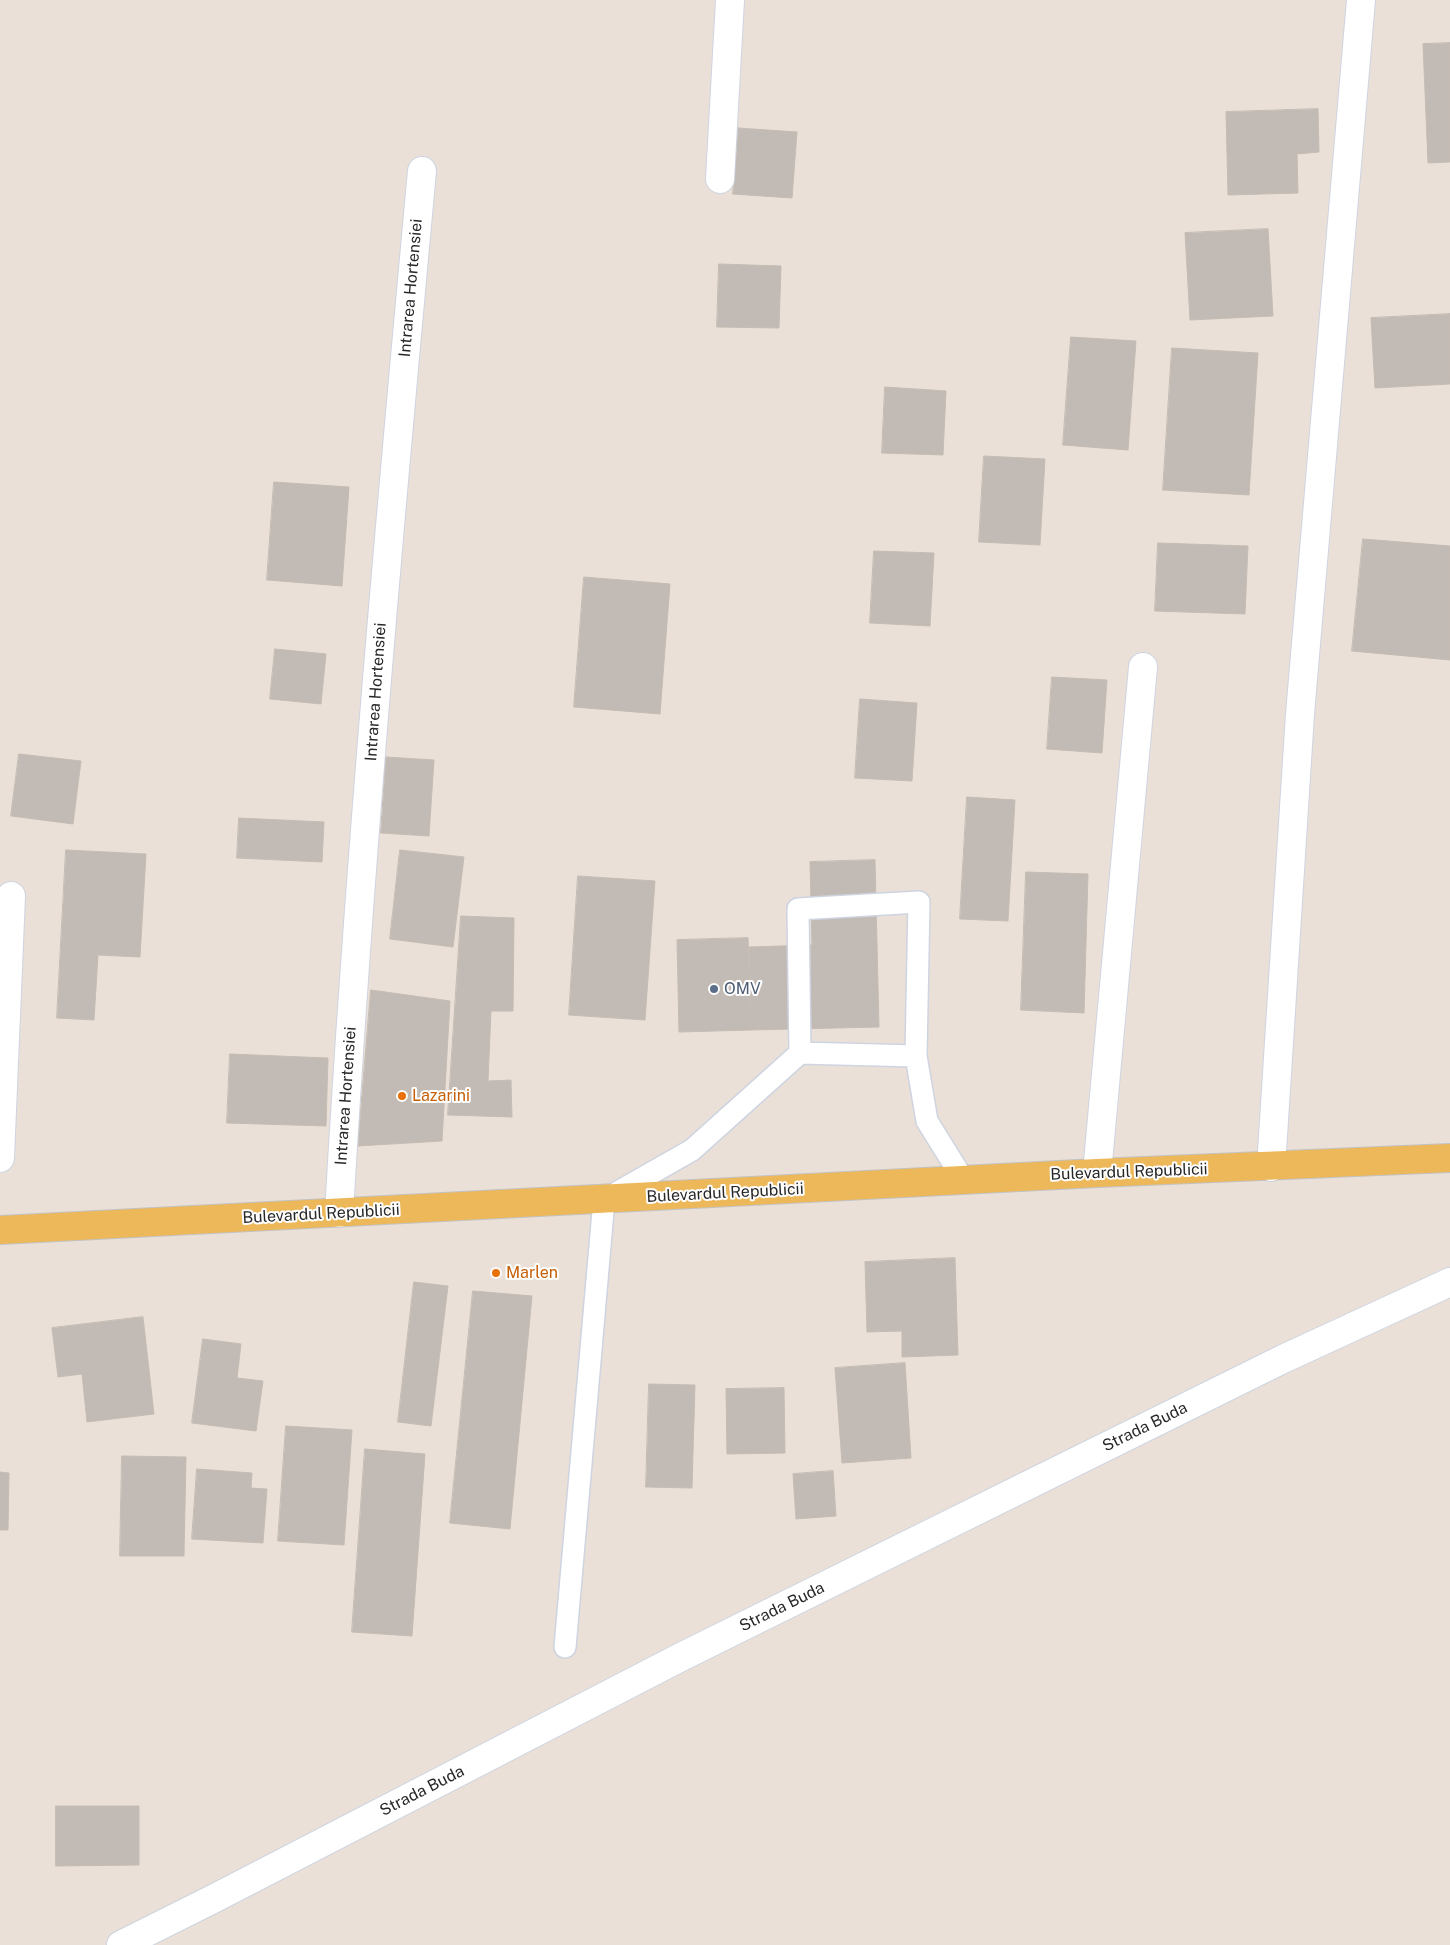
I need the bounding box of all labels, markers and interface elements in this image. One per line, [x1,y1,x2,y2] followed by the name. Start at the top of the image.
[395,218,427,358] street label: Intrarea Hortensiei
[362,622,390,762] street label: Intrarea Hortensiei
[724,979,761,999] place label: OMV
[708,983,720,995] marker: OMV
[332,1026,360,1166] street label: Intrarea Hortensiei
[412,1086,470,1106] place label: Lazarini
[396,1090,408,1102] marker: Lazarini
[1050,1160,1208,1184] street label: Bulevardul Republicii
[646,1179,804,1207] street label: Bulevardul Republicii
[242,1200,400,1228] street label: Bulevardul Republicii
[506,1263,558,1283] place label: Marlen
[490,1267,502,1279] marker: Marlen
[1099,1398,1191,1456] street label: Strada Buda
[736,1578,828,1636] street label: Strada Buda
[377,1762,467,1820] street label: Strada Buda

